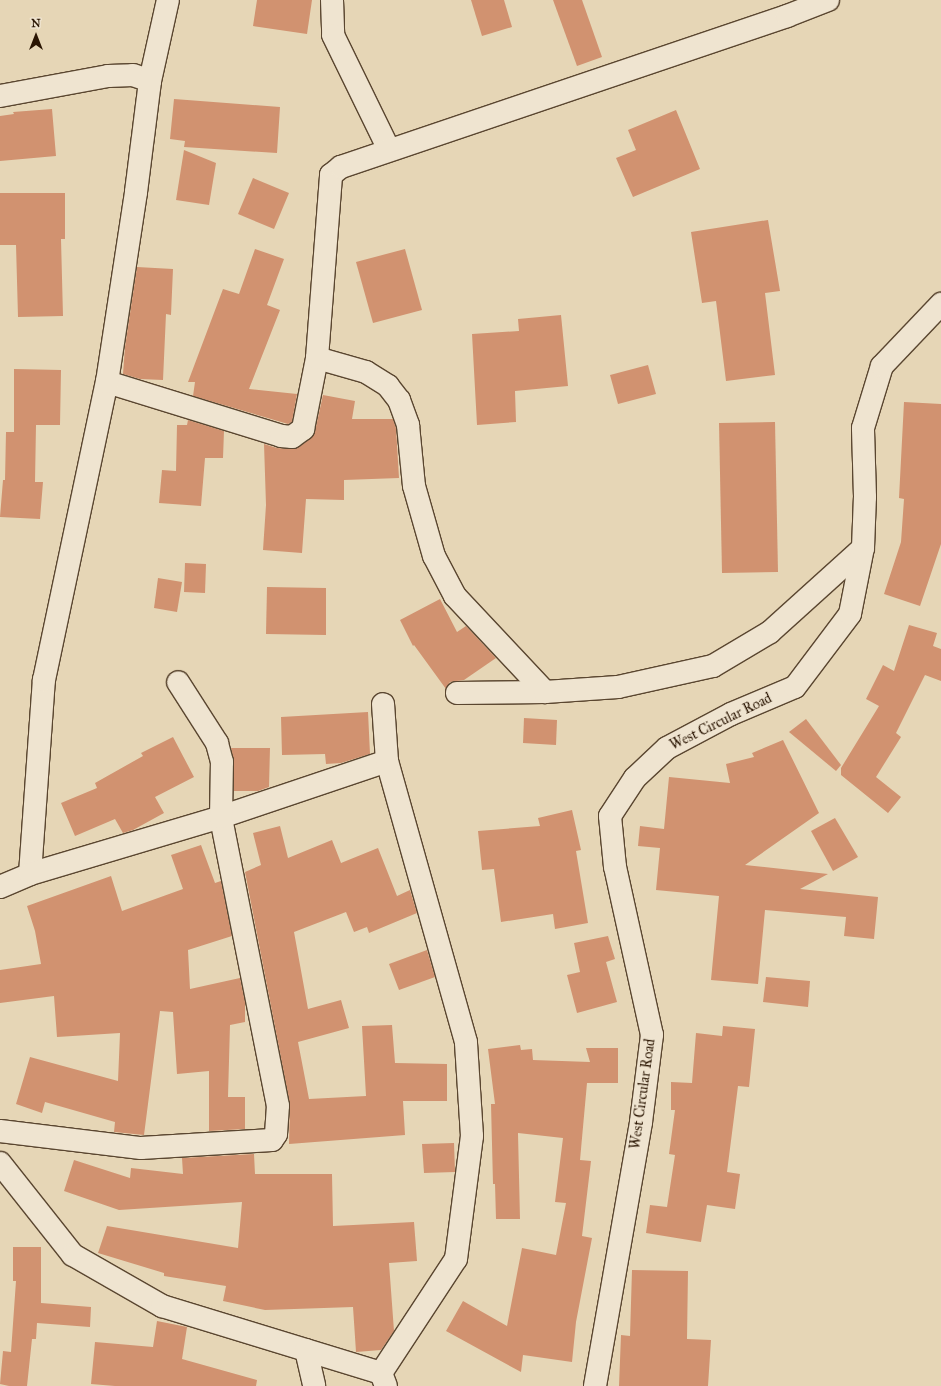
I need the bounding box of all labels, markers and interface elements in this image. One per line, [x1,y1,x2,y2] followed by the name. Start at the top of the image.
[16,16,56,56] north arrow
[31,17,41,30] text: N
[667,690,775,754] street label: West Circular Road
[627,1038,659,1150] street label: West Circular Road

